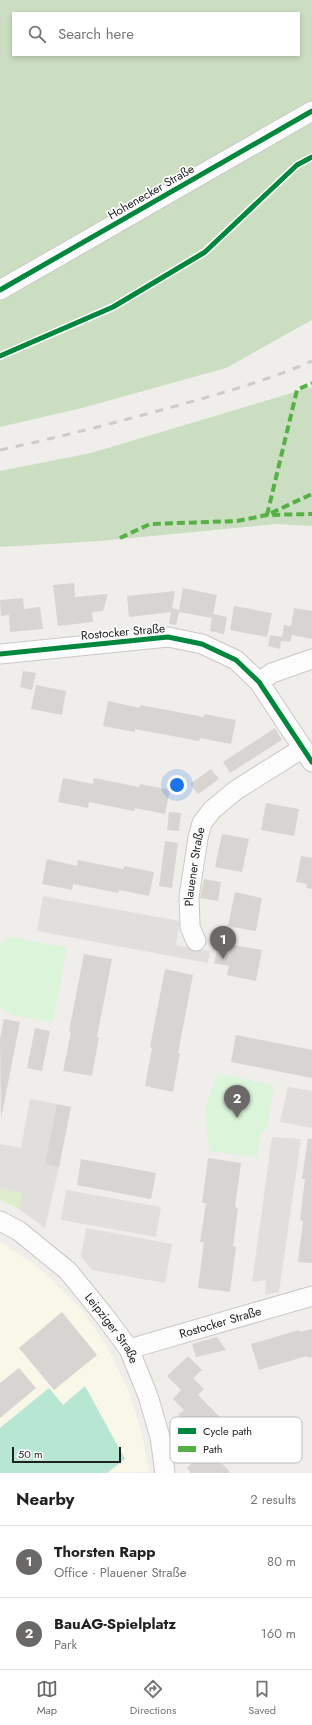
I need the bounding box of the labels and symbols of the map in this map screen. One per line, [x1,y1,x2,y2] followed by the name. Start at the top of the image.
[104,160,198,224] street label: Hohenecker Straße
[80,619,166,645] street label: Rostocker Straße
[167,775,187,795] your location
[180,825,210,907] street label: Plauener Straße
[210,926,236,959] pin: 1
[224,1085,250,1118] pin: 2
[80,1289,143,1366] street label: Leipziger Straße
[177,1302,263,1343] street label: Rostocker Straße
[170,1417,302,1463] legend
[203,1423,252,1439] text: Cycle path
[203,1441,222,1457] text: Path
[12,1445,121,1464] scale bar

